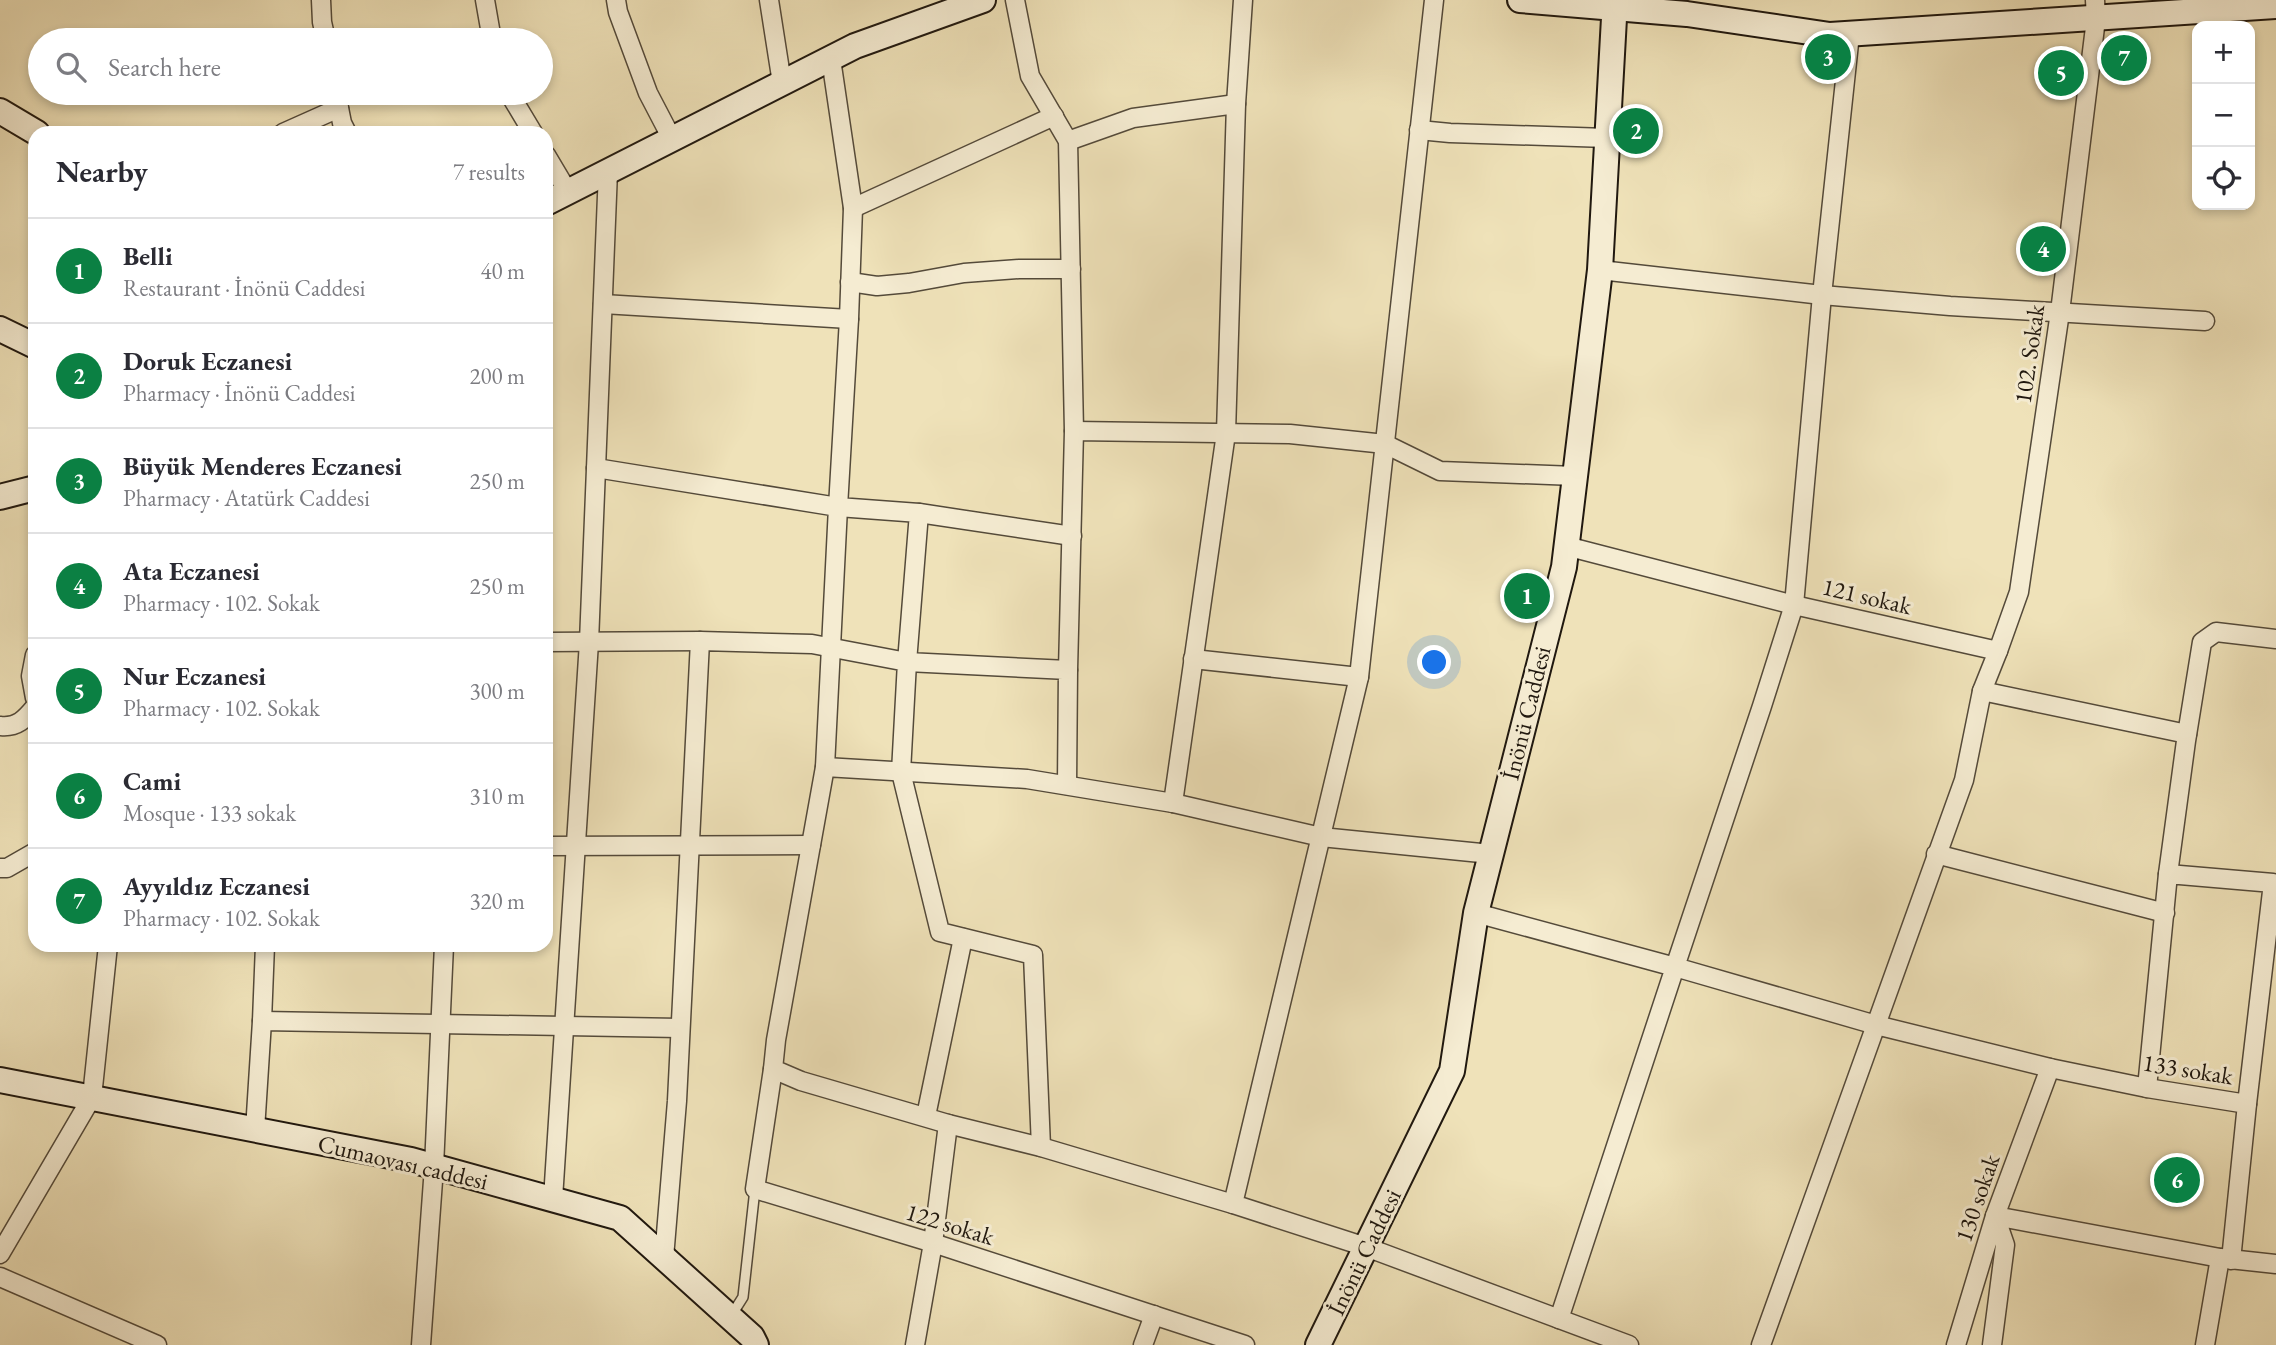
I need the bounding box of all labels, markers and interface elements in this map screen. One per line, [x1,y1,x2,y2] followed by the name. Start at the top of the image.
[2192,21,2255,210] map controls
[2192,21,2255,84] button: +
[28,28,553,105] search box
[1805,31,1851,83] pin: 3
[2101,32,2147,84] pin: 7
[2038,47,2084,99] pin: 5
[52,48,90,86] icon: search
[108,50,221,84] text: Search here
[2192,84,2255,147] button: −
[1613,105,1659,157] pin: 2
[2192,147,2255,210] button: locate
[56,152,148,191] text: Nearby
[453,157,525,187] text: 7 results
[2020,223,2066,275] pin: 4
[123,239,173,273] text: Belli
[73,256,85,286] text: 1
[480,256,525,286] text: 40 m
[123,273,365,303] text: Restaurant · İnönü Caddesi
[2007,302,2051,406] street label: 102. Sokak
[123,344,292,378] text: Doruk Eczanesi
[73,361,85,391] text: 2
[469,361,525,391] text: 200 m
[123,378,355,408] text: Pharmacy · İnönü Caddesi
[123,449,402,483] text: Büyük Menderes Eczanesi
[73,466,85,496] text: 3
[469,466,525,496] text: 250 m
[123,483,370,513] text: Pharmacy · Atatürk Caddesi
[123,554,260,588] text: Ata Eczanesi
[1504,570,1550,622] pin: 1
[73,571,85,601] text: 4
[469,571,525,601] text: 250 m
[1819,571,1915,621] street label: 121 sokak
[123,588,320,618] text: Pharmacy · 102. Sokak
[1494,643,1558,783] street label: İnönü Caddesi
[1417,645,1451,679] your location
[123,659,266,693] text: Nur Eczanesi
[73,676,85,706] text: 5
[469,676,525,706] text: 300 m
[123,693,320,723] text: Pharmacy · 102. Sokak
[123,764,181,798] text: Cami
[73,781,85,811] text: 6
[469,781,525,811] text: 310 m
[123,798,296,828] text: Mosque · 133 sokak
[123,869,310,903] text: Ayyıldız Eczanesi
[73,886,85,916] text: 7
[469,886,525,916] text: 320 m
[123,903,320,933] text: Pharmacy · 102. Sokak
[2141,1047,2236,1092] street label: 133 sokak
[315,1127,491,1197] street label: Cumaovası caddesi
[1948,1149,2007,1246] street label: 130 sokak
[2154,1154,2200,1206] pin: 6
[1320,1184,1408,1320] street label: İnönü Caddesi
[902,1196,999,1252] street label: 122 sokak

